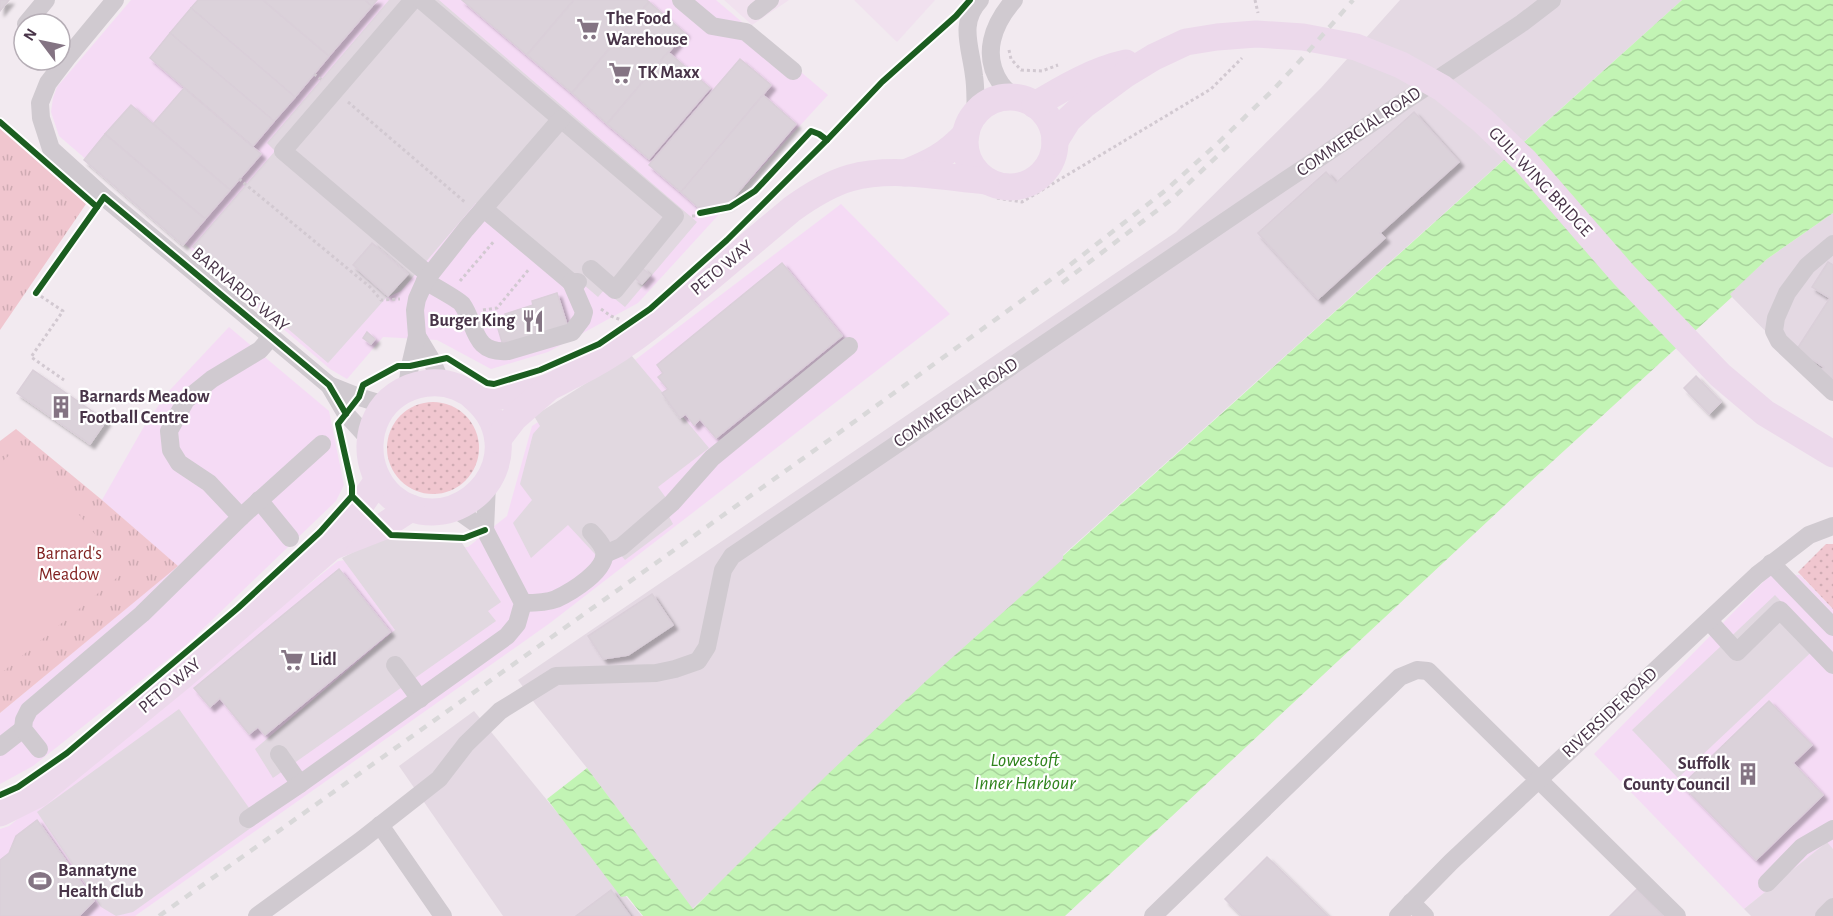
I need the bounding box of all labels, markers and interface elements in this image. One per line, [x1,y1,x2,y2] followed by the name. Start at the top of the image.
[606,10,688,49] place label: The Food Warehouse
[12,12,72,72] north arrow
[575,16,601,42] supermarket icon: The Food Warehouse
[20,26,40,44] text: N
[607,60,633,86] supermarket icon: TK Maxx
[638,64,700,82] place label: TK Maxx
[1294,84,1424,180] street label: COMMERCIAL ROAD
[1485,124,1595,240] street label: GULL WING BRIDGE
[687,237,757,299] street label: PETO WAY
[188,244,292,336] street label: BARNARDS WAY
[520,308,546,334] restaurant icon: Burger King
[429,312,516,330] place label: Burger King
[891,355,1021,451] street label: COMMERCIAL ROAD
[79,388,210,427] place label: Barnards Meadow Football Centre
[48,394,74,420] building icon: Barnards Meadow Football Centre
[36,545,102,584] park label: Barnard's Meadow
[279,647,305,673] supermarket icon: Lidl
[310,651,337,669] place label: Lidl
[135,655,205,717] street label: PETO WAY
[1559,664,1661,762] street label: RIVERSIDE ROAD
[974,750,1076,793] water label: Lowestoft Inner Harbour
[1623,755,1730,794] place label: Suffolk County Council
[1735,761,1761,787] building icon: Suffolk County Council
[58,862,143,901] place label: Bannatyne Health Club
[27,868,53,894] sports icon: Bannatyne Health Club

